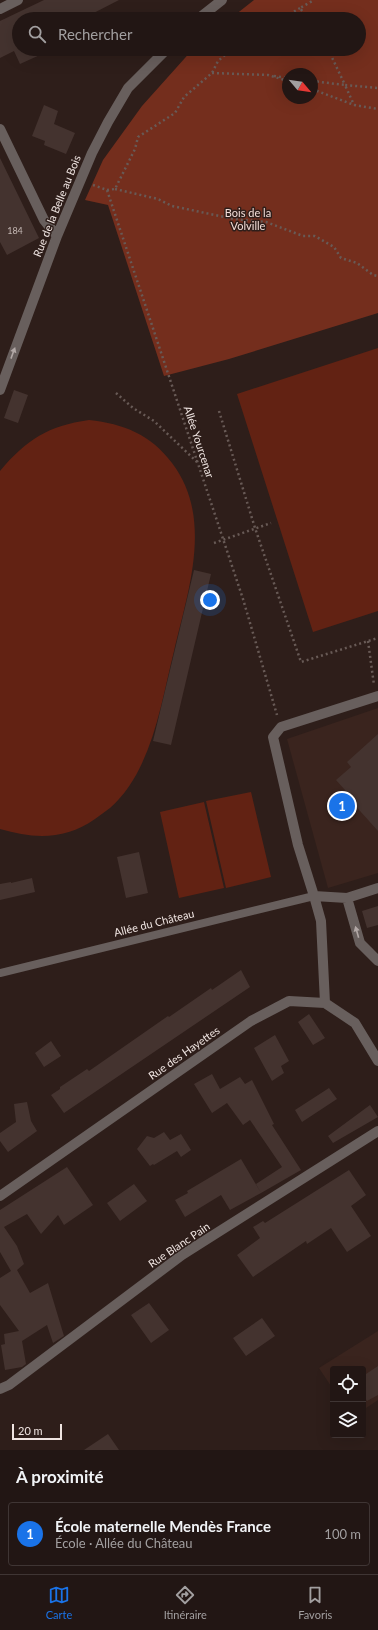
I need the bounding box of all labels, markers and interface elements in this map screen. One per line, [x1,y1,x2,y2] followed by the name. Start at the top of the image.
[12,12,366,56] search box
[26,23,48,45] icon: search
[58,25,132,43] text: Rechercher
[282,68,318,104] north arrow
[30,153,83,259] street label: Rue de la Belle au Bois
[225,206,271,232] park label: Bois de la Volville
[7,225,23,236] house number: 184
[11,347,17,359] one-way arrow
[182,404,217,480] street label: Allée Yourcenar
[200,590,220,610] your location
[329,791,355,821] pin: 1
[112,906,195,939] street label: Allée du Château
[354,926,360,938] one-way arrow
[146,1023,222,1082] street label: Rue des Hayettes
[145,1219,212,1270] street label: Rue Blanc Pain
[330,1366,366,1438] map controls
[330,1366,366,1402] button: locate
[330,1402,366,1438] button: layers
[12,1422,62,1441] scale bar
[18,1424,43,1437] text: 20 m
[16,1466,104,1487] text: À proximité
[55,1517,271,1535] text: École maternelle Mendès France
[26,1526,34,1542] text: 1
[324,1526,361,1542] text: 100 m
[55,1535,193,1551] text: École · Allée du Château
[46,1584,72,1621] tab: Carte
[164,1584,207,1621] tab: Itinéraire
[298,1584,332,1621] tab: Favoris

